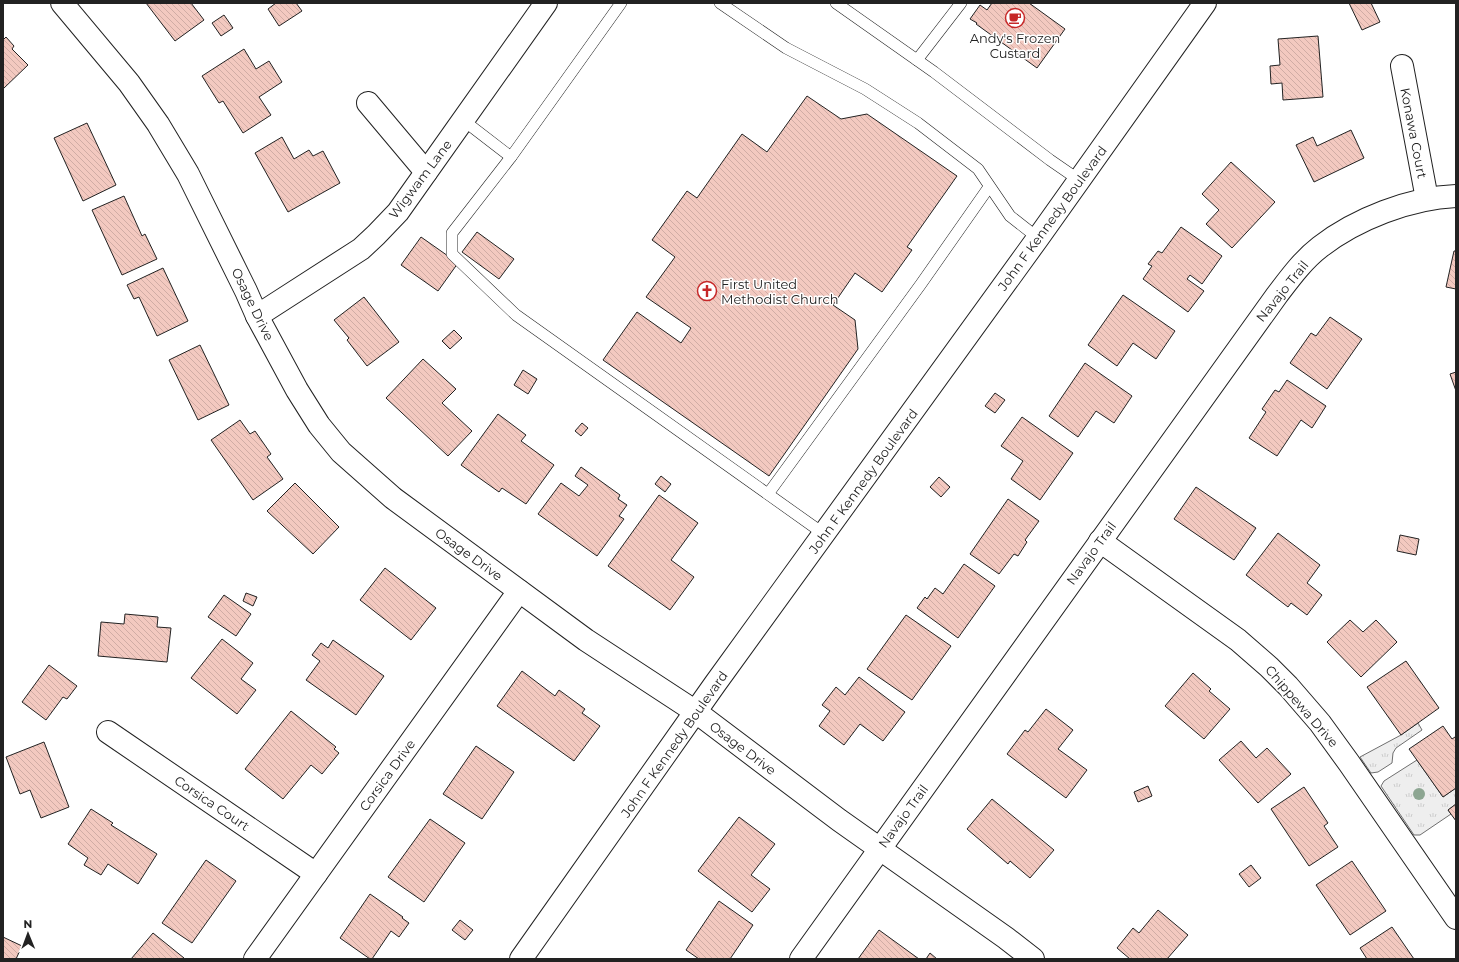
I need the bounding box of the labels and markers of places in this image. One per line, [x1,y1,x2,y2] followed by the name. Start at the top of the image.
[1004,7,1026,29] cafe icon: Andy's Frozen Custard
[970,30,1060,61] place label: Andy's Frozen Custard
[721,276,839,307] place label: First United Methodist Church
[696,280,718,302] church icon: First United Methodist Church

